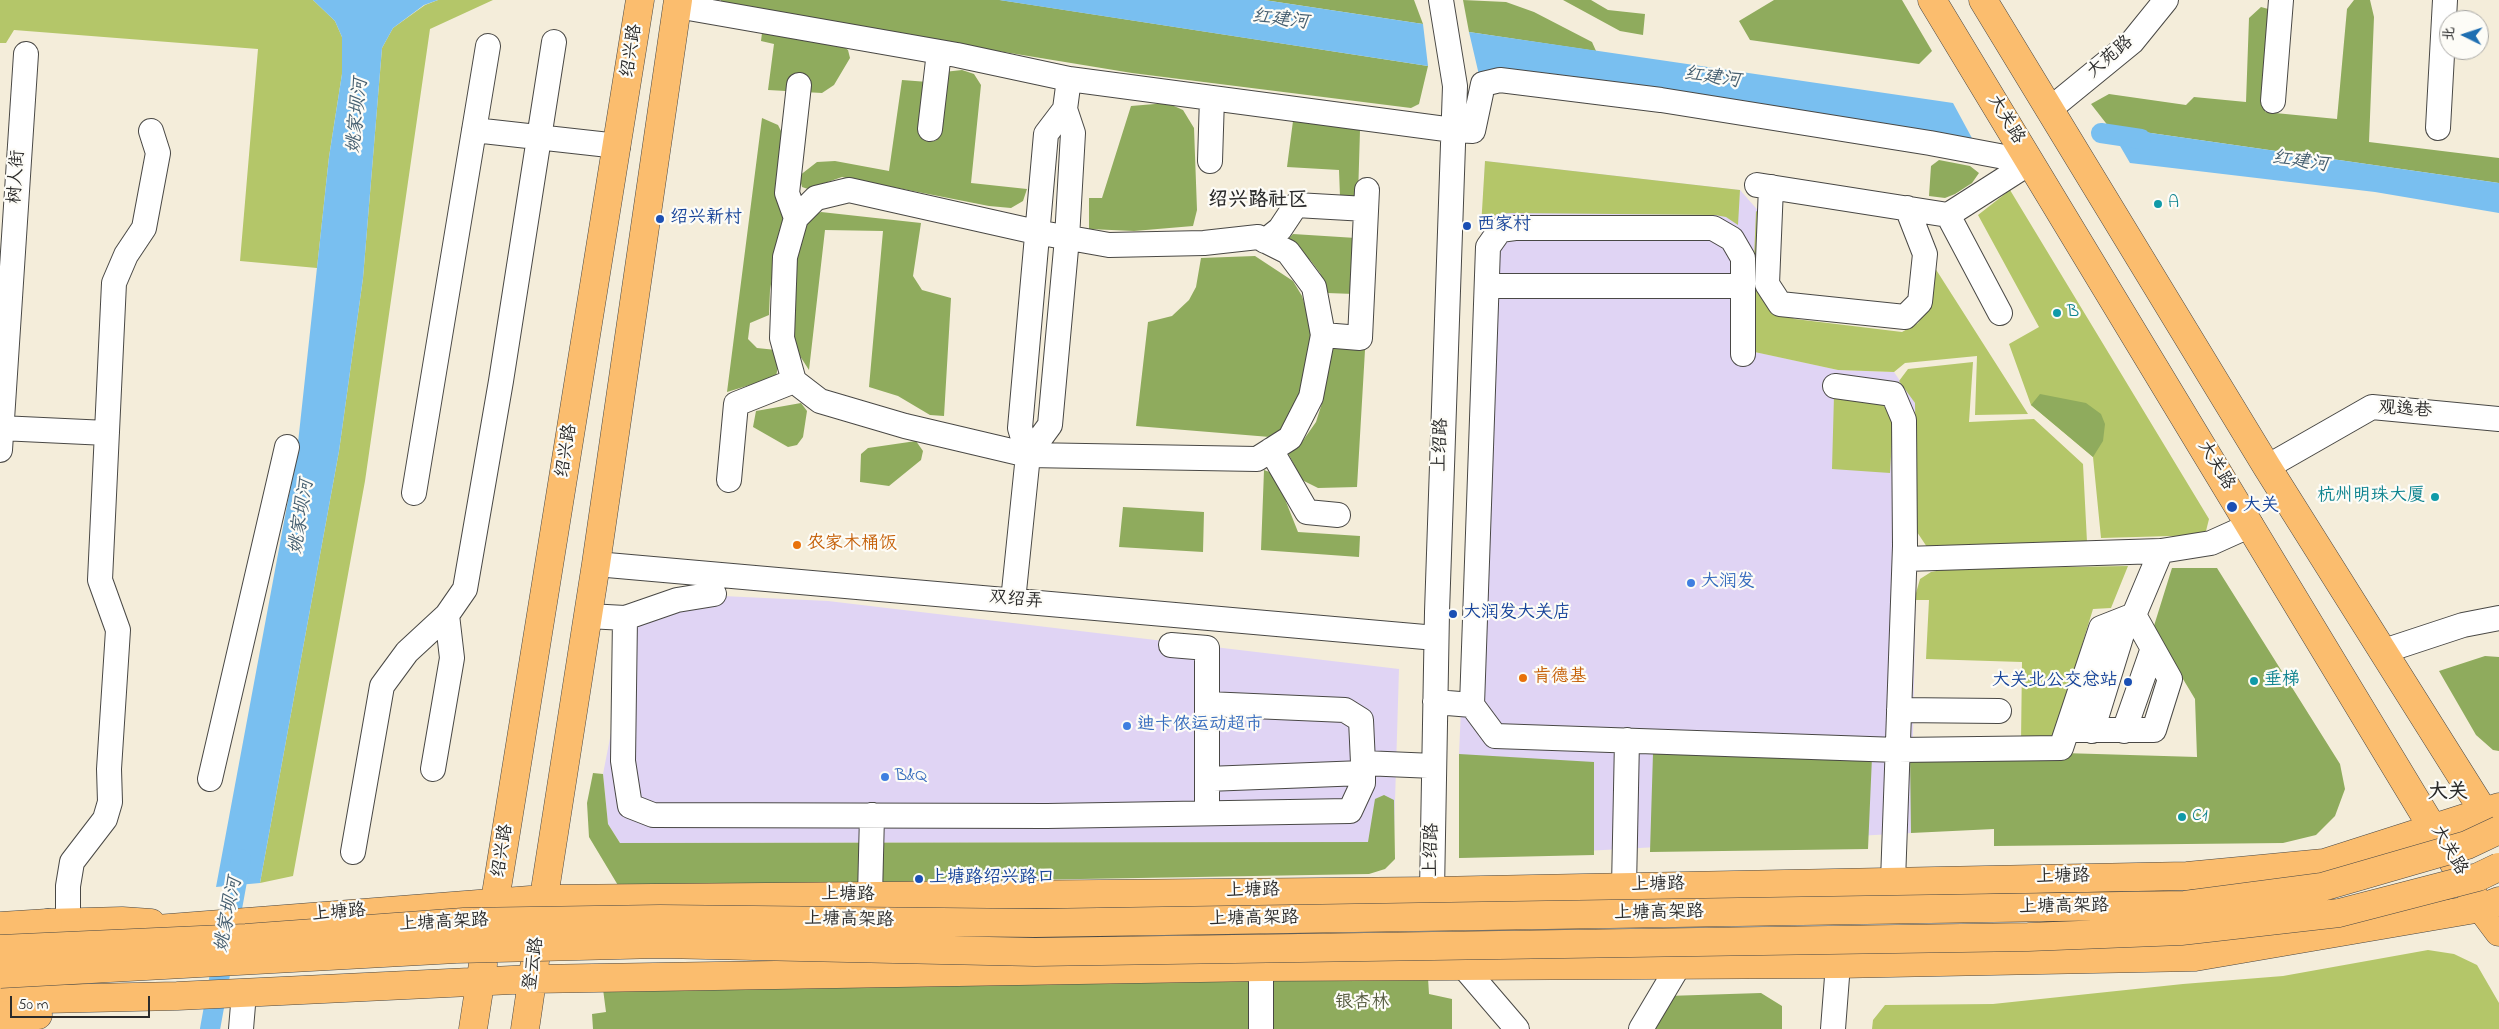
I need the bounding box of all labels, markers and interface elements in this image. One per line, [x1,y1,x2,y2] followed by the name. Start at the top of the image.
[1250,6,1310,36] water label: 红建河
[2439,10,2489,60] north arrow
[618,23,648,79] street label: 绍兴路
[2439,26,2460,42] text: 北
[2084,32,2138,84] street label: 大苑路
[1682,64,1742,94] water label: 红建河
[344,77,374,155] water label: 姚家坝河
[1982,91,2028,149] street label: 大关路
[2270,148,2330,178] water label: 红建河
[5,149,31,205] street label: 树人街
[1208,190,1308,214] district label: 绍兴路社区
[2168,193,2179,215] place label: A
[2152,198,2164,210] marker: A
[670,208,742,230] place label: 绍兴新村
[654,213,666,225] marker: 绍兴新村
[1477,215,1531,237] place label: 西家村
[1461,220,1473,232] marker: 西家村
[2067,302,2079,324] place label: B
[2051,307,2063,319] marker: B
[2377,398,2433,424] street label: 观逸巷
[1430,418,1454,472] street label: 上绍路
[553,423,583,479] street label: 绍兴路
[2192,437,2238,495] street label: 大关路
[286,478,320,556] water label: 姚家坝河
[2317,486,2425,508] place label: 杭州明珠大厦
[2429,491,2441,503] marker: 杭州明珠大厦
[2243,496,2279,518] place label: 大关
[2225,500,2239,514] marker: 大关
[807,534,897,556] place label: 农家木桶饭
[791,539,803,551] marker: 农家木桶饭
[1701,572,1755,594] place label: 大润发
[1685,577,1697,589] marker: 大润发
[988,588,1044,614] street label: 双绍弄
[1463,603,1571,625] place label: 大润发大关店
[1447,608,1459,620] marker: 大润发大关店
[1533,667,1587,689] place label: 肯德基
[2264,670,2300,692] place label: 垂梯
[1992,671,2118,693] place label: 大关北公交总站
[1517,672,1529,684] marker: 肯德基
[2248,675,2260,687] marker: 垂梯
[2122,676,2134,688] marker: 大关北公交总站
[1137,715,1263,737] place label: 迪卡侬运动超市
[1121,720,1133,732] marker: 迪卡侬运动超市
[895,766,927,788] place label: B&Q
[879,771,891,783] marker: B&Q
[2428,782,2468,806] district label: 大关
[2192,806,2208,828] place label: C1
[2176,811,2188,823] marker: C1
[2425,822,2471,880] street label: 大关路
[489,823,519,879] street label: 绍兴路
[1422,823,1444,877] street label: 上绍路
[2036,867,2090,889] street label: 上塘路
[929,868,1055,890] place label: 上塘路绍兴路口
[913,873,925,885] marker: 上塘路绍兴路口
[1631,875,1685,897] street label: 上塘路
[212,876,248,954] water label: 姚家坝河
[1226,881,1280,903] street label: 上塘路
[821,885,875,907] street label: 上塘路
[2019,896,2109,920] street label: 上塘高架路
[311,901,367,927] street label: 上塘路
[1614,902,1704,926] street label: 上塘高架路
[1209,908,1299,932] street label: 上塘高架路
[804,909,894,933] street label: 上塘高架路
[398,911,490,937] street label: 上塘高架路
[521,936,549,992] street label: 登云路
[12,986,152,1018] scale bar
[1335,993,1389,1015] park label: 银杏林
[18,994,48,1016] text: 50 m

